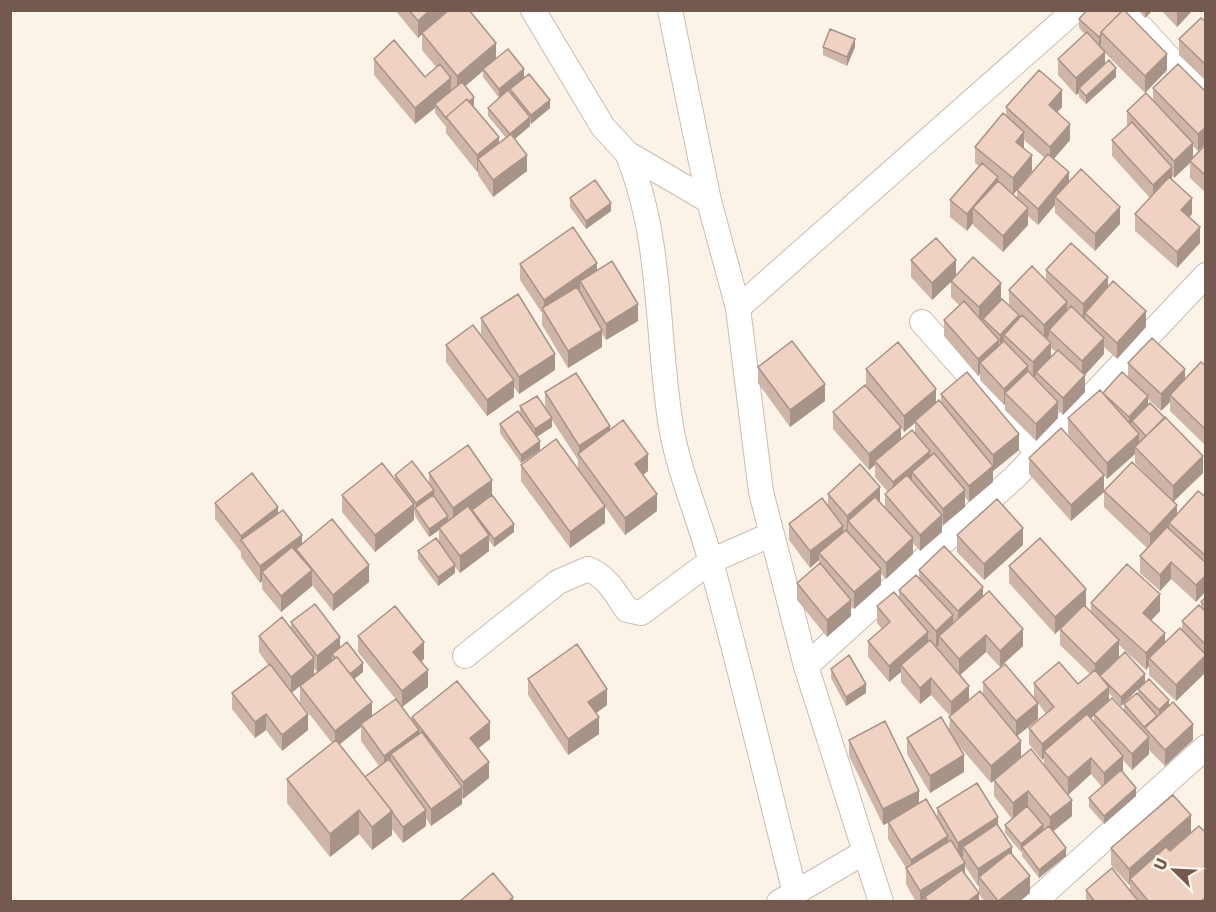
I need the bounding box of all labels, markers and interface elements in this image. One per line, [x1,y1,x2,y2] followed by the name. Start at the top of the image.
[1144,840,1204,900] north arrow
[1148,854,1174,874] text: U

